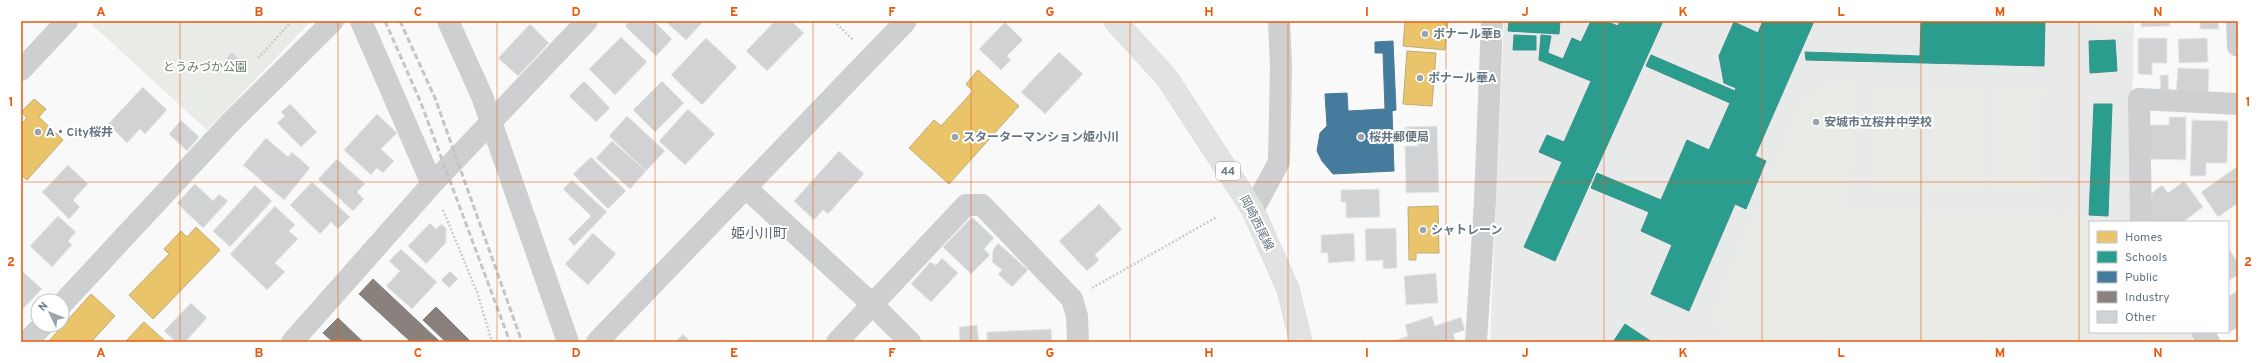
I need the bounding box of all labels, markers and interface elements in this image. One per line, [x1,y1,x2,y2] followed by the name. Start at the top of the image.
[96,5,106,21] text: A
[255,5,264,21] text: B
[414,5,422,21] text: C
[571,5,581,21] text: D
[730,5,738,21] text: E
[888,5,896,21] text: F
[1046,5,1055,21] text: G
[1204,5,1214,21] text: H
[1365,5,1369,21] text: I
[1521,5,1529,21] text: J
[1678,5,1688,21] text: K
[1837,5,1845,21] text: L
[1995,5,2005,21] text: M
[2153,5,2163,21] text: N
[1433,27,1501,43] place label: ボナール華B
[1420,29,1430,39] marker: ボナール華B
[163,60,247,76] park label: とうみづか公園
[1428,71,1497,87] place label: ボナール華A
[1415,73,1425,83] marker: ボナール華A
[8,95,14,111] text: 1
[2245,95,2251,111] text: 1
[1824,115,1932,131] place label: 安城市立桜井中学校
[1811,117,1821,127] marker: 安城市立桜井中学校
[46,125,113,141] place label: A・City桜井
[33,127,43,137] marker: A・City桜井
[963,130,1119,146] place label: スターターマンション姫小川
[1369,130,1429,146] place label: 桜井郵便局
[950,132,960,142] marker: スターターマンション姫小川
[1356,132,1366,142] marker: 桜井郵便局
[1216,162,1240,180] road number: 44
[1235,193,1277,254] street label: 岡崎西尾線
[2089,221,2229,333] legend
[1431,223,1502,239] place label: シャトレーン
[1418,225,1428,235] marker: シャトレーン
[731,226,787,243] district label: 姫小川町
[2125,230,2162,246] text: Homes
[2125,250,2167,266] text: Schools
[7,255,15,271] text: 2
[2244,255,2252,271] text: 2
[2125,270,2158,286] text: Public
[2125,290,2170,306] text: Industry
[30,293,70,333] north arrow
[36,299,51,315] text: N
[2125,310,2157,326] text: Other
[96,346,106,362] text: A
[255,346,264,362] text: B
[414,346,422,362] text: C
[571,346,581,362] text: D
[730,346,738,362] text: E
[888,346,896,362] text: F
[1046,346,1055,362] text: G
[1204,346,1214,362] text: H
[1365,346,1369,362] text: I
[1521,346,1529,362] text: J
[1678,346,1688,362] text: K
[1837,346,1845,362] text: L
[1995,346,2005,362] text: M
[2153,346,2163,362] text: N

